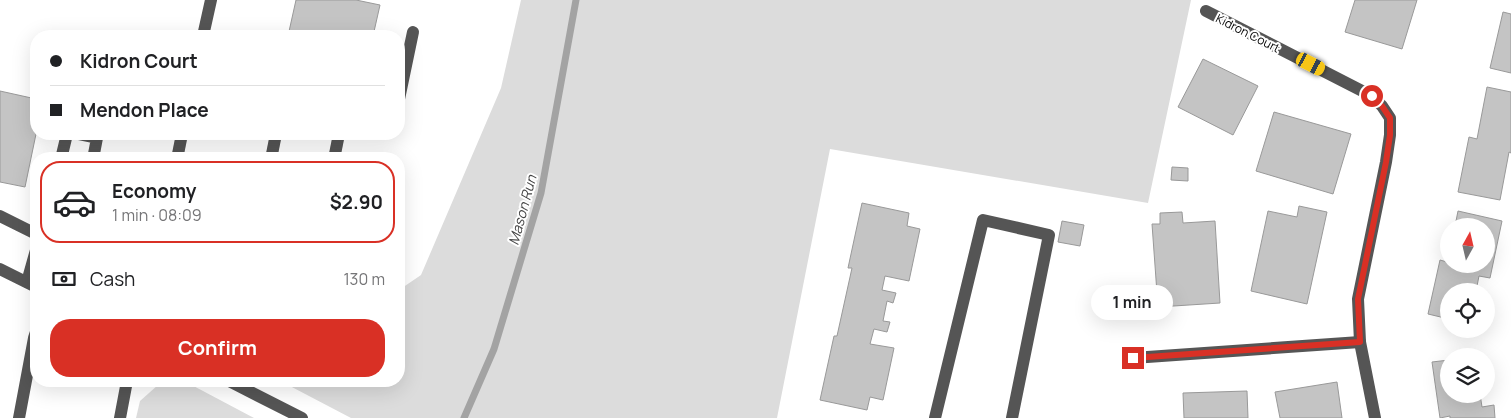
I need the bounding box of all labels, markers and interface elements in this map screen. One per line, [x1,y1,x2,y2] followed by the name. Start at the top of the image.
[1213,10,1283,57] street label: Kidron Court
[80,48,198,74] text: Kidron Court
[1294,51,1327,77] car
[1361,85,1383,107] route start
[80,97,209,123] text: Mendon Place
[504,172,541,247] water label: Mason Run
[112,178,196,204] text: Economy
[52,180,97,225] icon: car
[330,189,383,215] text: $2.90
[112,204,202,226] text: 1 min · 08:09
[1440,218,1495,272] north arrow
[1440,218,1495,403] map controls
[50,265,78,293] icon: cash
[90,266,135,292] text: Cash
[343,268,385,290] text: 130 m
[1440,283,1495,338] button: locate
[1092,286,1174,320] callout: 1 min
[1112,291,1152,313] text: 1 min
[50,319,385,377] button: Confirm
[1122,347,1144,369] route end
[1440,348,1495,403] button: layers

